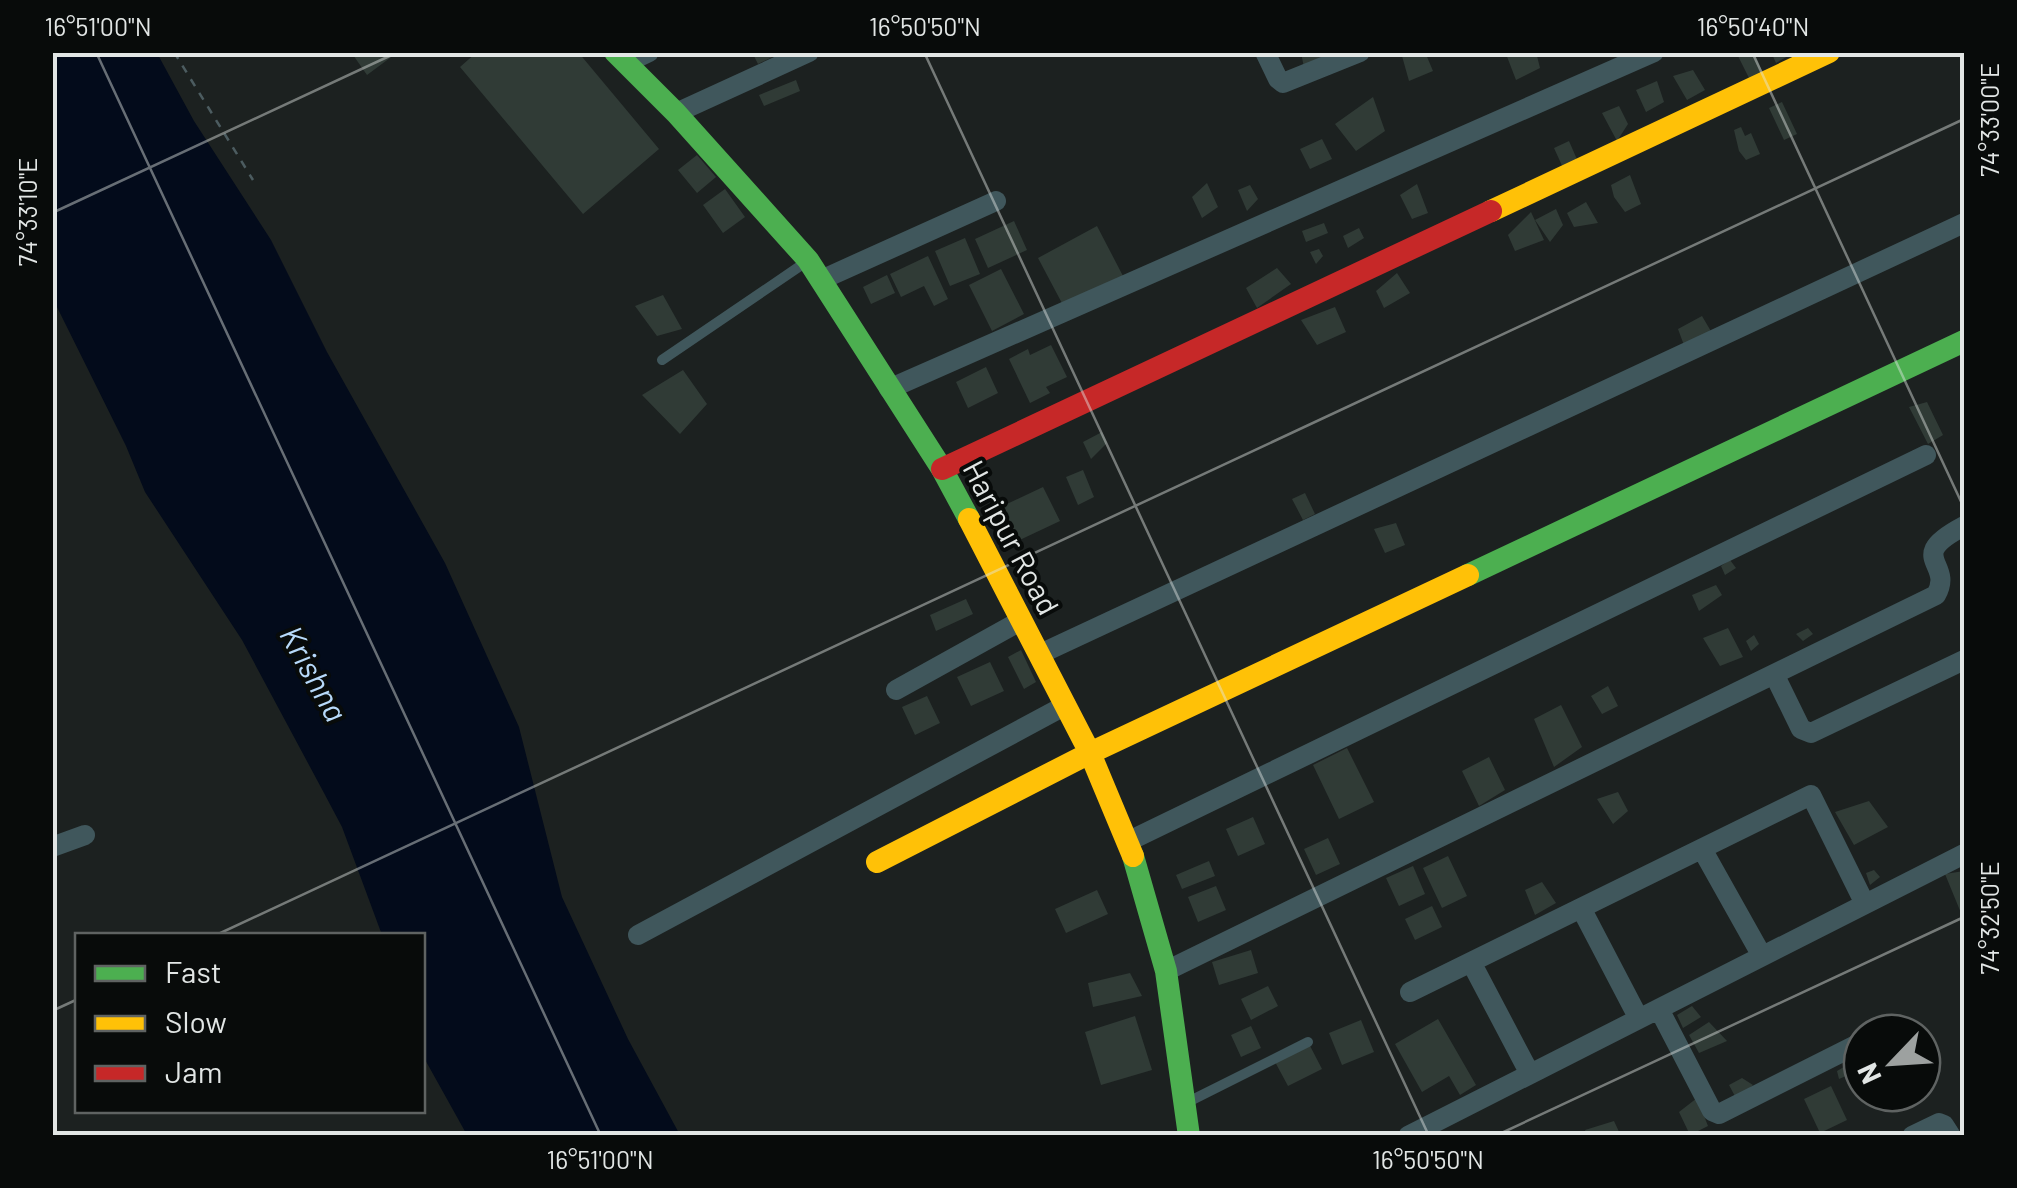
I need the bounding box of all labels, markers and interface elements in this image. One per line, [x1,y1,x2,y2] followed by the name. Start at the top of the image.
[44,11,152,41] text: 16°51'00"N
[869,11,981,41] text: 16°50'50"N
[1697,11,1809,41] text: 16°50'40"N
[1974,63,2004,177] text: 74°33'00"E
[12,158,42,266] text: 74°33'10"E
[956,454,1068,620] street label: Haripur Road
[273,619,357,727] water label: Krishna
[1974,861,2004,975] text: 74°32'50"E
[75,933,425,1113] legend
[165,953,222,989] text: Fast
[165,1003,227,1039] text: Slow
[1842,1013,1942,1113] north arrow
[165,1053,222,1089] text: Jam
[1849,1058,1888,1090] text: N
[546,1144,654,1174] text: 16°51'00"N
[1372,1144,1484,1174] text: 16°50'50"N

